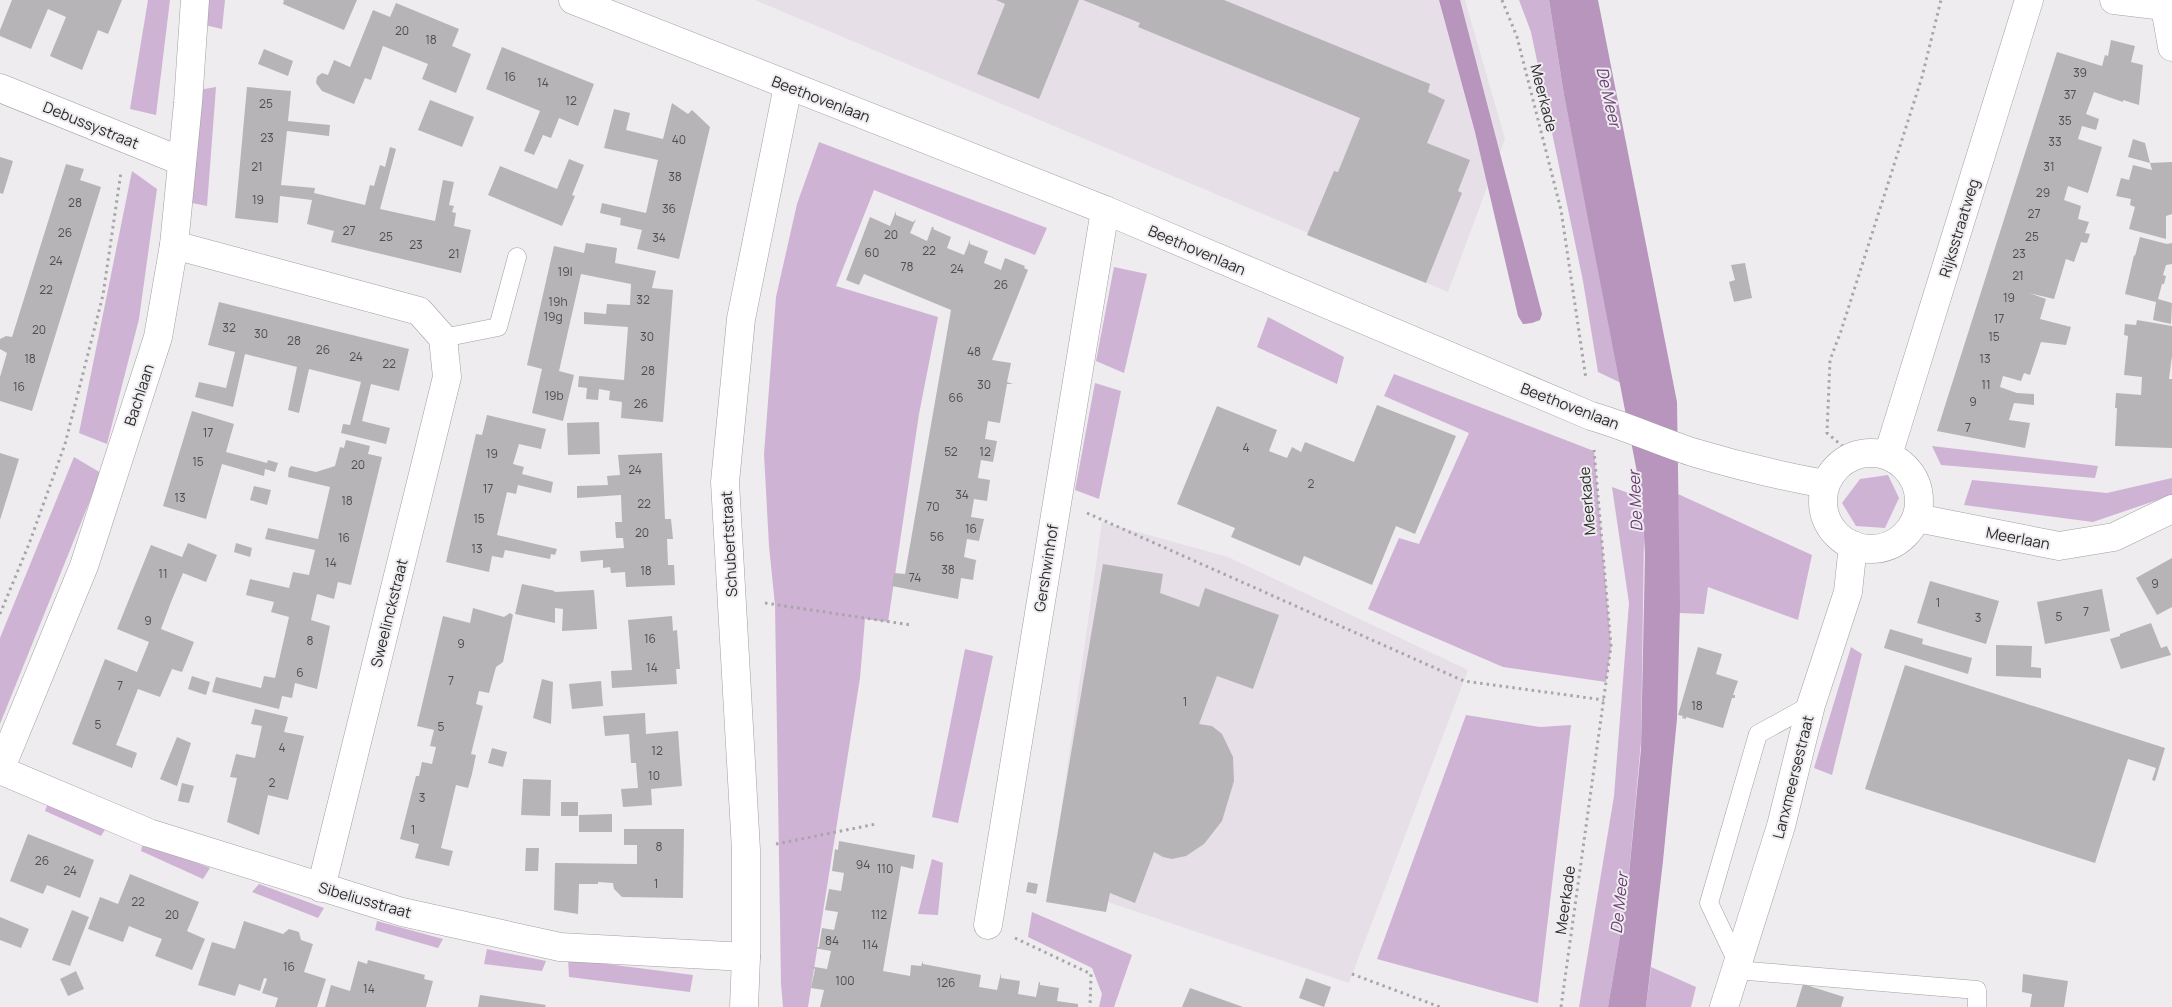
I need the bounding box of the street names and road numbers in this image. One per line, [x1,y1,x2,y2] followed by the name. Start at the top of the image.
[1525,62,1563,134] street label: Meerkade
[769,71,873,127] street label: Beethovenlaan
[40,96,142,154] street label: Debussystraat
[1934,176,1984,280] street label: Rijksstraatweg
[1145,220,1249,280] street label: Beethovenlaan
[119,361,159,429] street label: Bachlaan
[1518,378,1622,434] street label: Beethovenlaan
[1574,465,1600,536] street label: Meerkade
[716,490,742,598] street label: Schubertstraat
[1029,522,1063,613] street label: Gershwinhof
[1984,522,2052,554] street label: Meerlaan
[365,557,413,669] street label: Sweelinckstraat
[1768,713,1818,841] street label: Lanxmeersestraat
[1550,864,1580,936] street label: Meerkade
[316,877,414,923] street label: Sibeliusstraat

